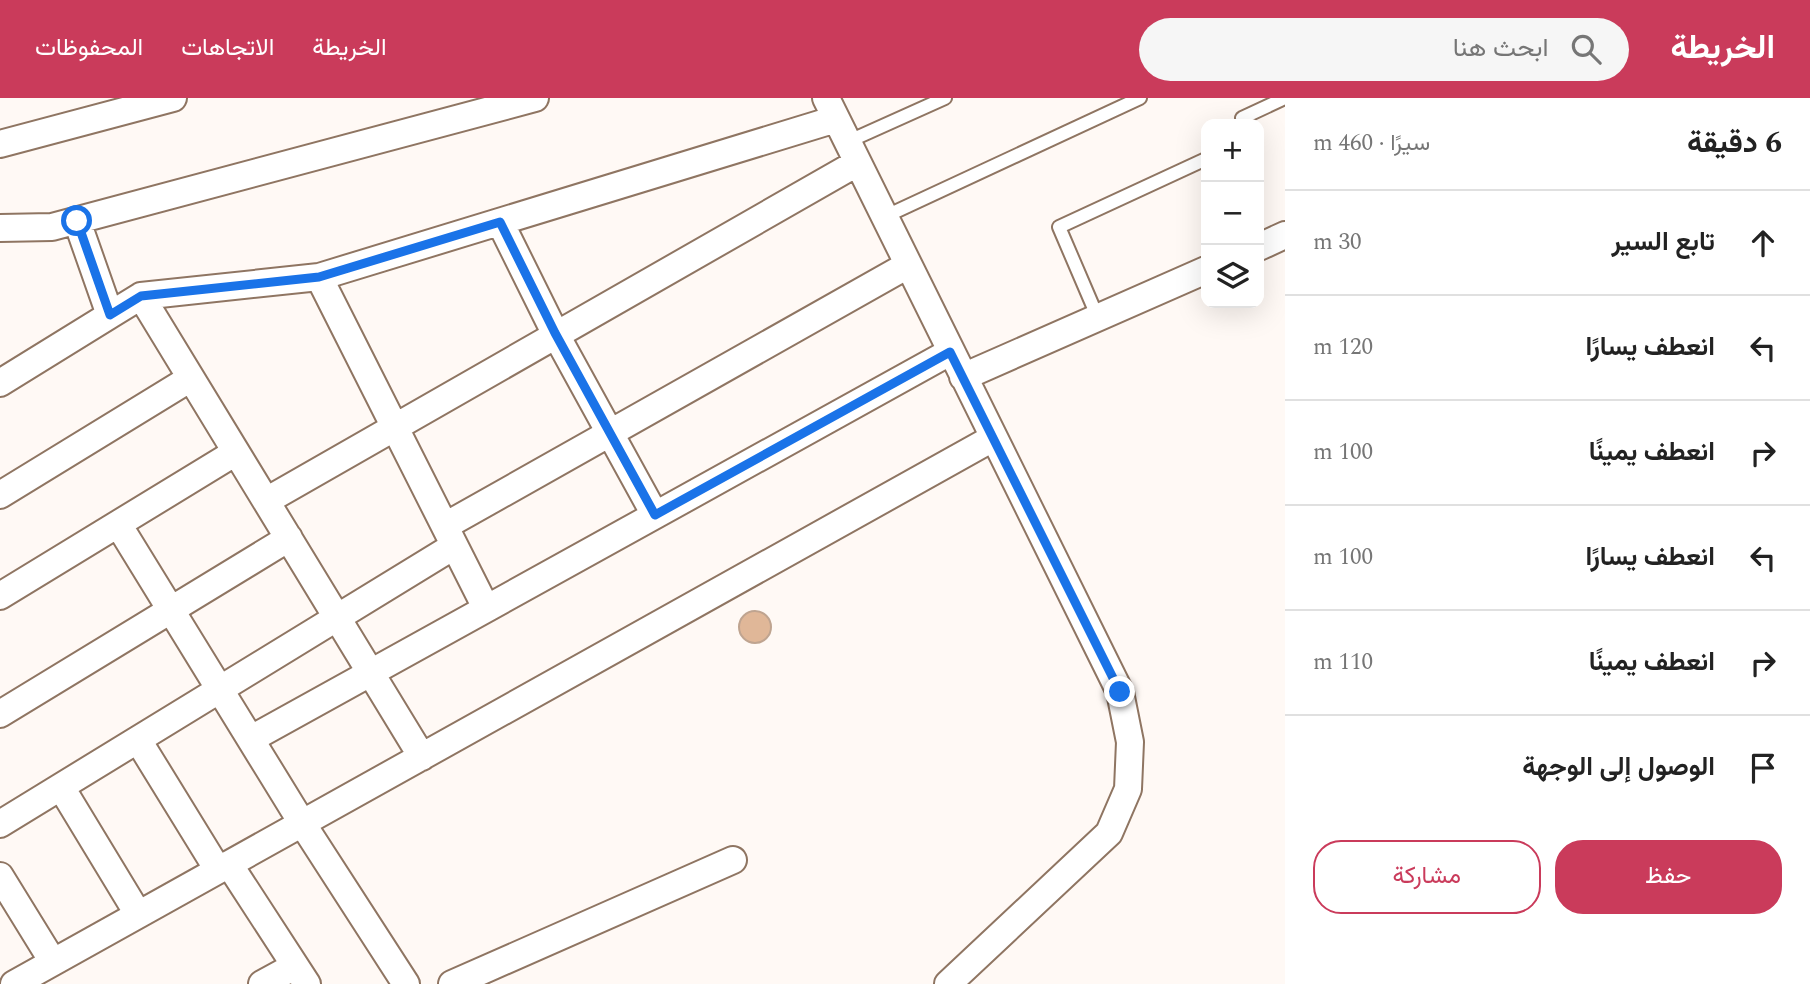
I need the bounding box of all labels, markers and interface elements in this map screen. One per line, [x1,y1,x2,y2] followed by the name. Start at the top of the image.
[1139,18,1629,81] search box
[1671,23,1775,73] text: الخريطة
[1453,28,1549,68] text: ابحث هنا
[35,30,143,66] text: المحفوظات
[181,30,274,66] text: الاتجاهات
[312,30,387,66] text: الخريطة
[1567,30,1605,68] icon: search
[1201,119,1264,308] map controls
[1201,119,1264,182] button: +
[1687,120,1782,166] text: 6 دقيقة
[1313,126,1430,161] text: سيرًا · 460 m
[1201,182,1264,245] button: −
[61,205,92,236] route start
[1612,222,1715,262] text: تابع السير
[1744,224,1782,262] icon: ahead
[1313,225,1362,260] text: 30 m
[1201,245,1264,308] button: layers
[1585,327,1715,367] text: انعطف يسارًا
[1744,329,1782,367] icon: left
[1313,330,1373,365] text: 120 m
[1589,432,1715,472] text: انعطف يمينًا
[1744,434,1782,472] icon: right
[1313,435,1373,470] text: 100 m
[1585,537,1715,577] text: انعطف يسارًا
[1744,539,1782,577] icon: left
[1313,540,1373,575] text: 100 m
[1589,642,1715,682] text: انعطف يمينًا
[1744,644,1782,682] icon: right
[1313,645,1373,680] text: 110 m
[1104,676,1135,707] route end
[1522,747,1715,787] text: الوصول إلى الوجهة
[1744,749,1782,787] icon: arrive
[1313,840,1541,914] button: مشاركة
[1555,840,1782,914] button: حفظ

